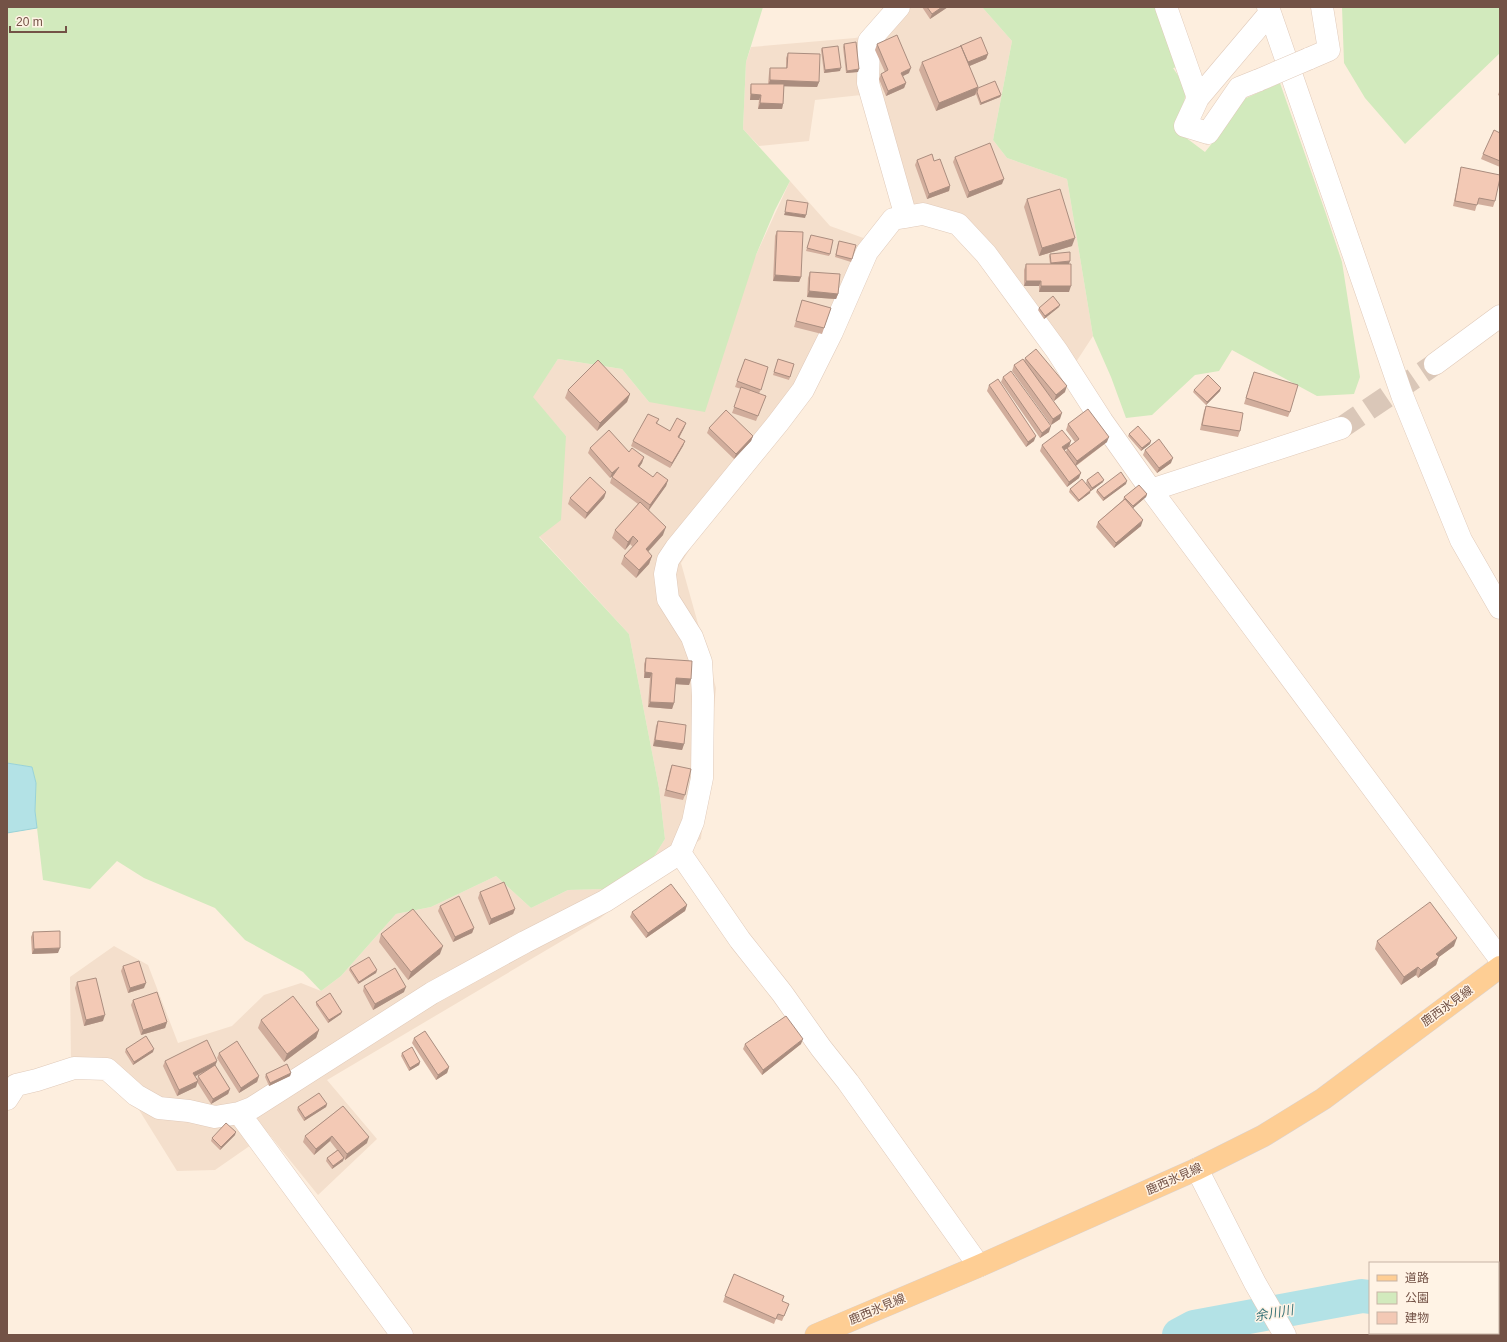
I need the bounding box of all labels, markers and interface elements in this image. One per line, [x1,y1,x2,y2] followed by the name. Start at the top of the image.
[10,8,66,34] scale bar
[16,15,43,29] text: 20 m
[1419,983,1475,1029] street label: 鹿西氷見線
[1144,1160,1204,1198] street label: 鹿西氷見線
[1369,1262,1499,1334] legend
[1405,1271,1429,1285] text: 道路
[847,1291,907,1327] street label: 鹿西氷見線
[1405,1291,1429,1305] text: 公園
[1253,1302,1296,1324] water label: 余川川
[1405,1311,1429,1325] text: 建物

